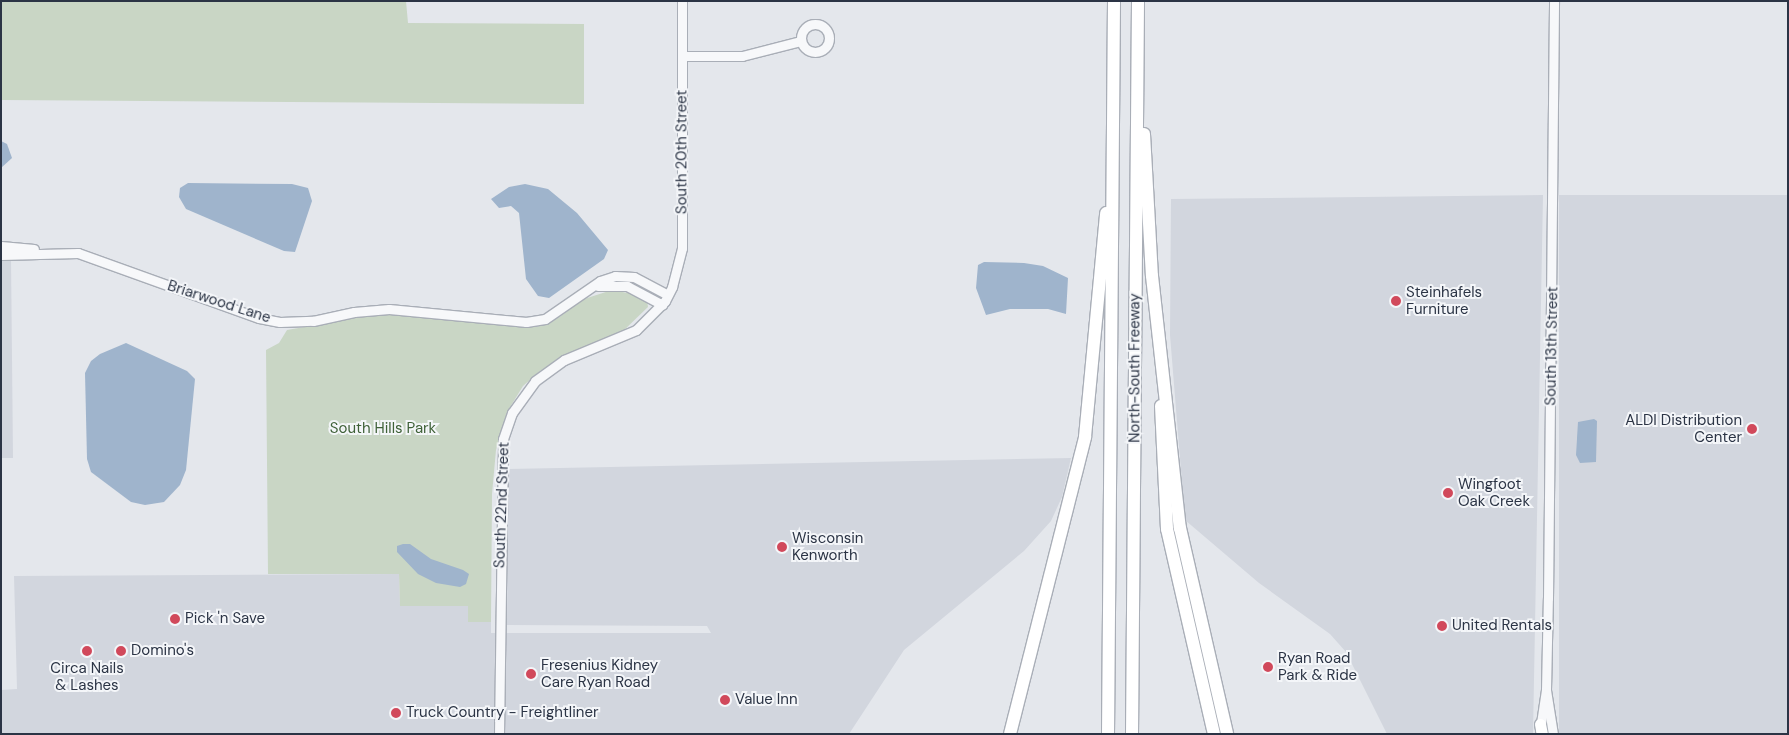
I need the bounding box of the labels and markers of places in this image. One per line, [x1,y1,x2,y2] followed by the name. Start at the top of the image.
[1406,283,1482,318] place label: Steinhafels Furniture
[1390,295,1402,307] marker: Steinhafels Furniture
[1625,411,1742,446] place label: ALDI Distribution Center
[1746,423,1758,435] marker: ALDI Distribution Center
[1458,475,1530,510] place label: Wingfoot Oak Creek
[1442,487,1454,499] marker: Wingfoot Oak Creek
[792,529,863,564] place label: Wisconsin Kenworth
[776,541,788,553] marker: Wisconsin Kenworth
[185,610,265,628] place label: Pick 'n Save
[169,613,181,625] marker: Pick 'n Save
[1452,617,1552,635] place label: United Rentals
[1436,620,1448,632] marker: United Rentals
[131,642,194,660] place label: Domino's
[81,645,93,657] marker: Circa Nails & Lashes
[115,645,127,657] marker: Domino's
[1278,649,1357,684] place label: Ryan Road Park & Ride
[541,656,658,691] place label: Fresenius Kidney Care Ryan Road
[50,659,124,694] place label: Circa Nails & Lashes
[1262,661,1274,673] marker: Ryan Road Park & Ride
[525,668,537,680] marker: Fresenius Kidney Care Ryan Road
[735,691,798,709] place label: Value Inn
[719,694,731,706] marker: Value Inn
[406,704,598,722] place label: Truck Country - Freightliner
[390,707,402,719] marker: Truck Country - Freightliner

